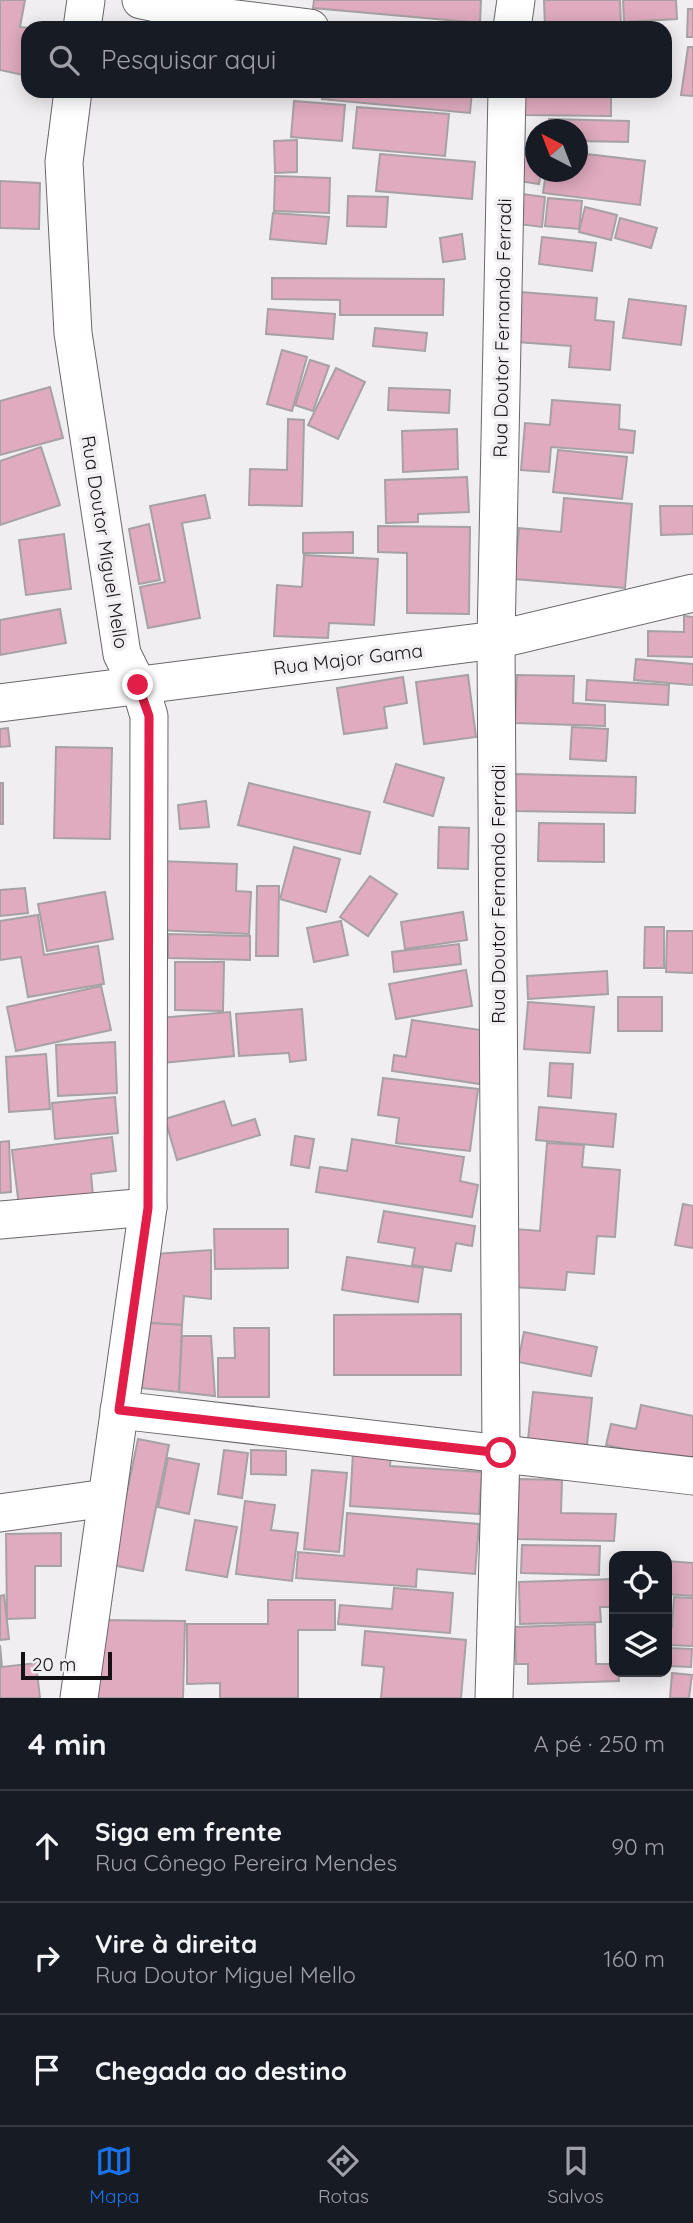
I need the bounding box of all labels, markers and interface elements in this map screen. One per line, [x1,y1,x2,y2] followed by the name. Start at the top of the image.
[21,21,672,98] search box
[45,41,83,79] icon: search
[101,43,276,76] text: Pesquisar aqui
[525,119,588,182] north arrow
[488,198,516,458] street label: Rua Doutor Fernando Ferradi
[76,434,134,650] street label: Rua Doutor Miguel Mello
[272,638,424,680] street label: Rua Major Gama
[122,669,153,700] route end
[486,764,510,1024] street label: Rua Doutor Fernando Ferradi
[485,1437,516,1468] route start
[609,1551,672,1677] map controls
[609,1551,672,1614] button: locate
[609,1614,672,1677] button: layers
[21,1649,112,1681] scale bar
[32,1652,76,1676] text: 20 m
[28,1725,107,1763] text: 4 min
[534,1729,665,1758] text: A pé · 250 m
[95,1815,282,1848] text: Siga em frente
[28,1827,66,1865] icon: ahead
[611,1832,665,1861] text: 90 m
[95,1848,397,1877] text: Rua Cônego Pereira Mendes
[95,1927,257,1960] text: Vire à direita
[28,1939,66,1977] icon: right
[603,1944,665,1973] text: 160 m
[95,1960,356,1989] text: Rua Doutor Miguel Mello
[28,2051,66,2089] icon: arrive
[95,2054,347,2087] text: Chegada ao destino
[89,2142,139,2208] tab: Mapa
[318,2142,369,2208] tab: Rotas
[547,2142,604,2208] tab: Salvos

